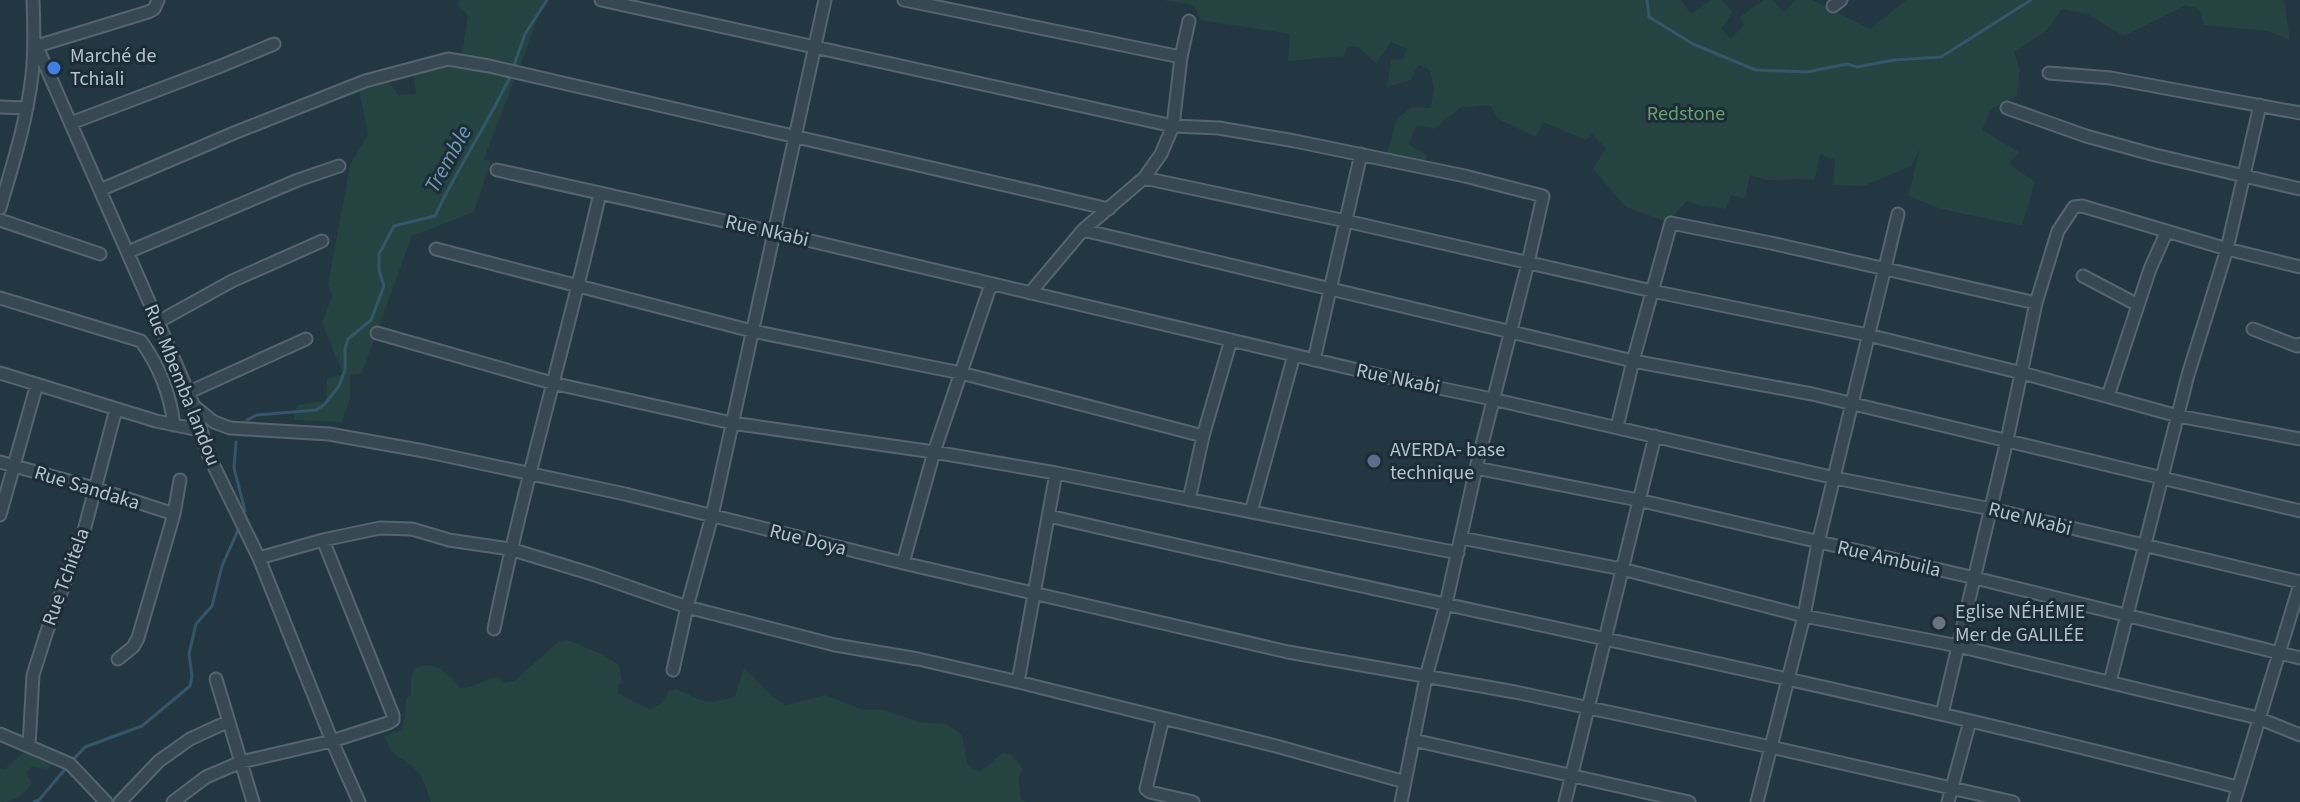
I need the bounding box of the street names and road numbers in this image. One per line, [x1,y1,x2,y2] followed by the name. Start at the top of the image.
[722,208,812,254] street label: Rue Nkabi
[137,300,227,470] street label: Rue Mbemba landou
[1354,356,1442,402] street label: Rue Nkabi
[31,459,143,517] street label: Rue Sandaka
[1985,495,2075,543] street label: Rue Nkabi
[767,517,849,563] street label: Rue Doya
[35,524,97,630] street label: Rue Tchitela
[1834,533,1944,585] street label: Rue Ambuila

